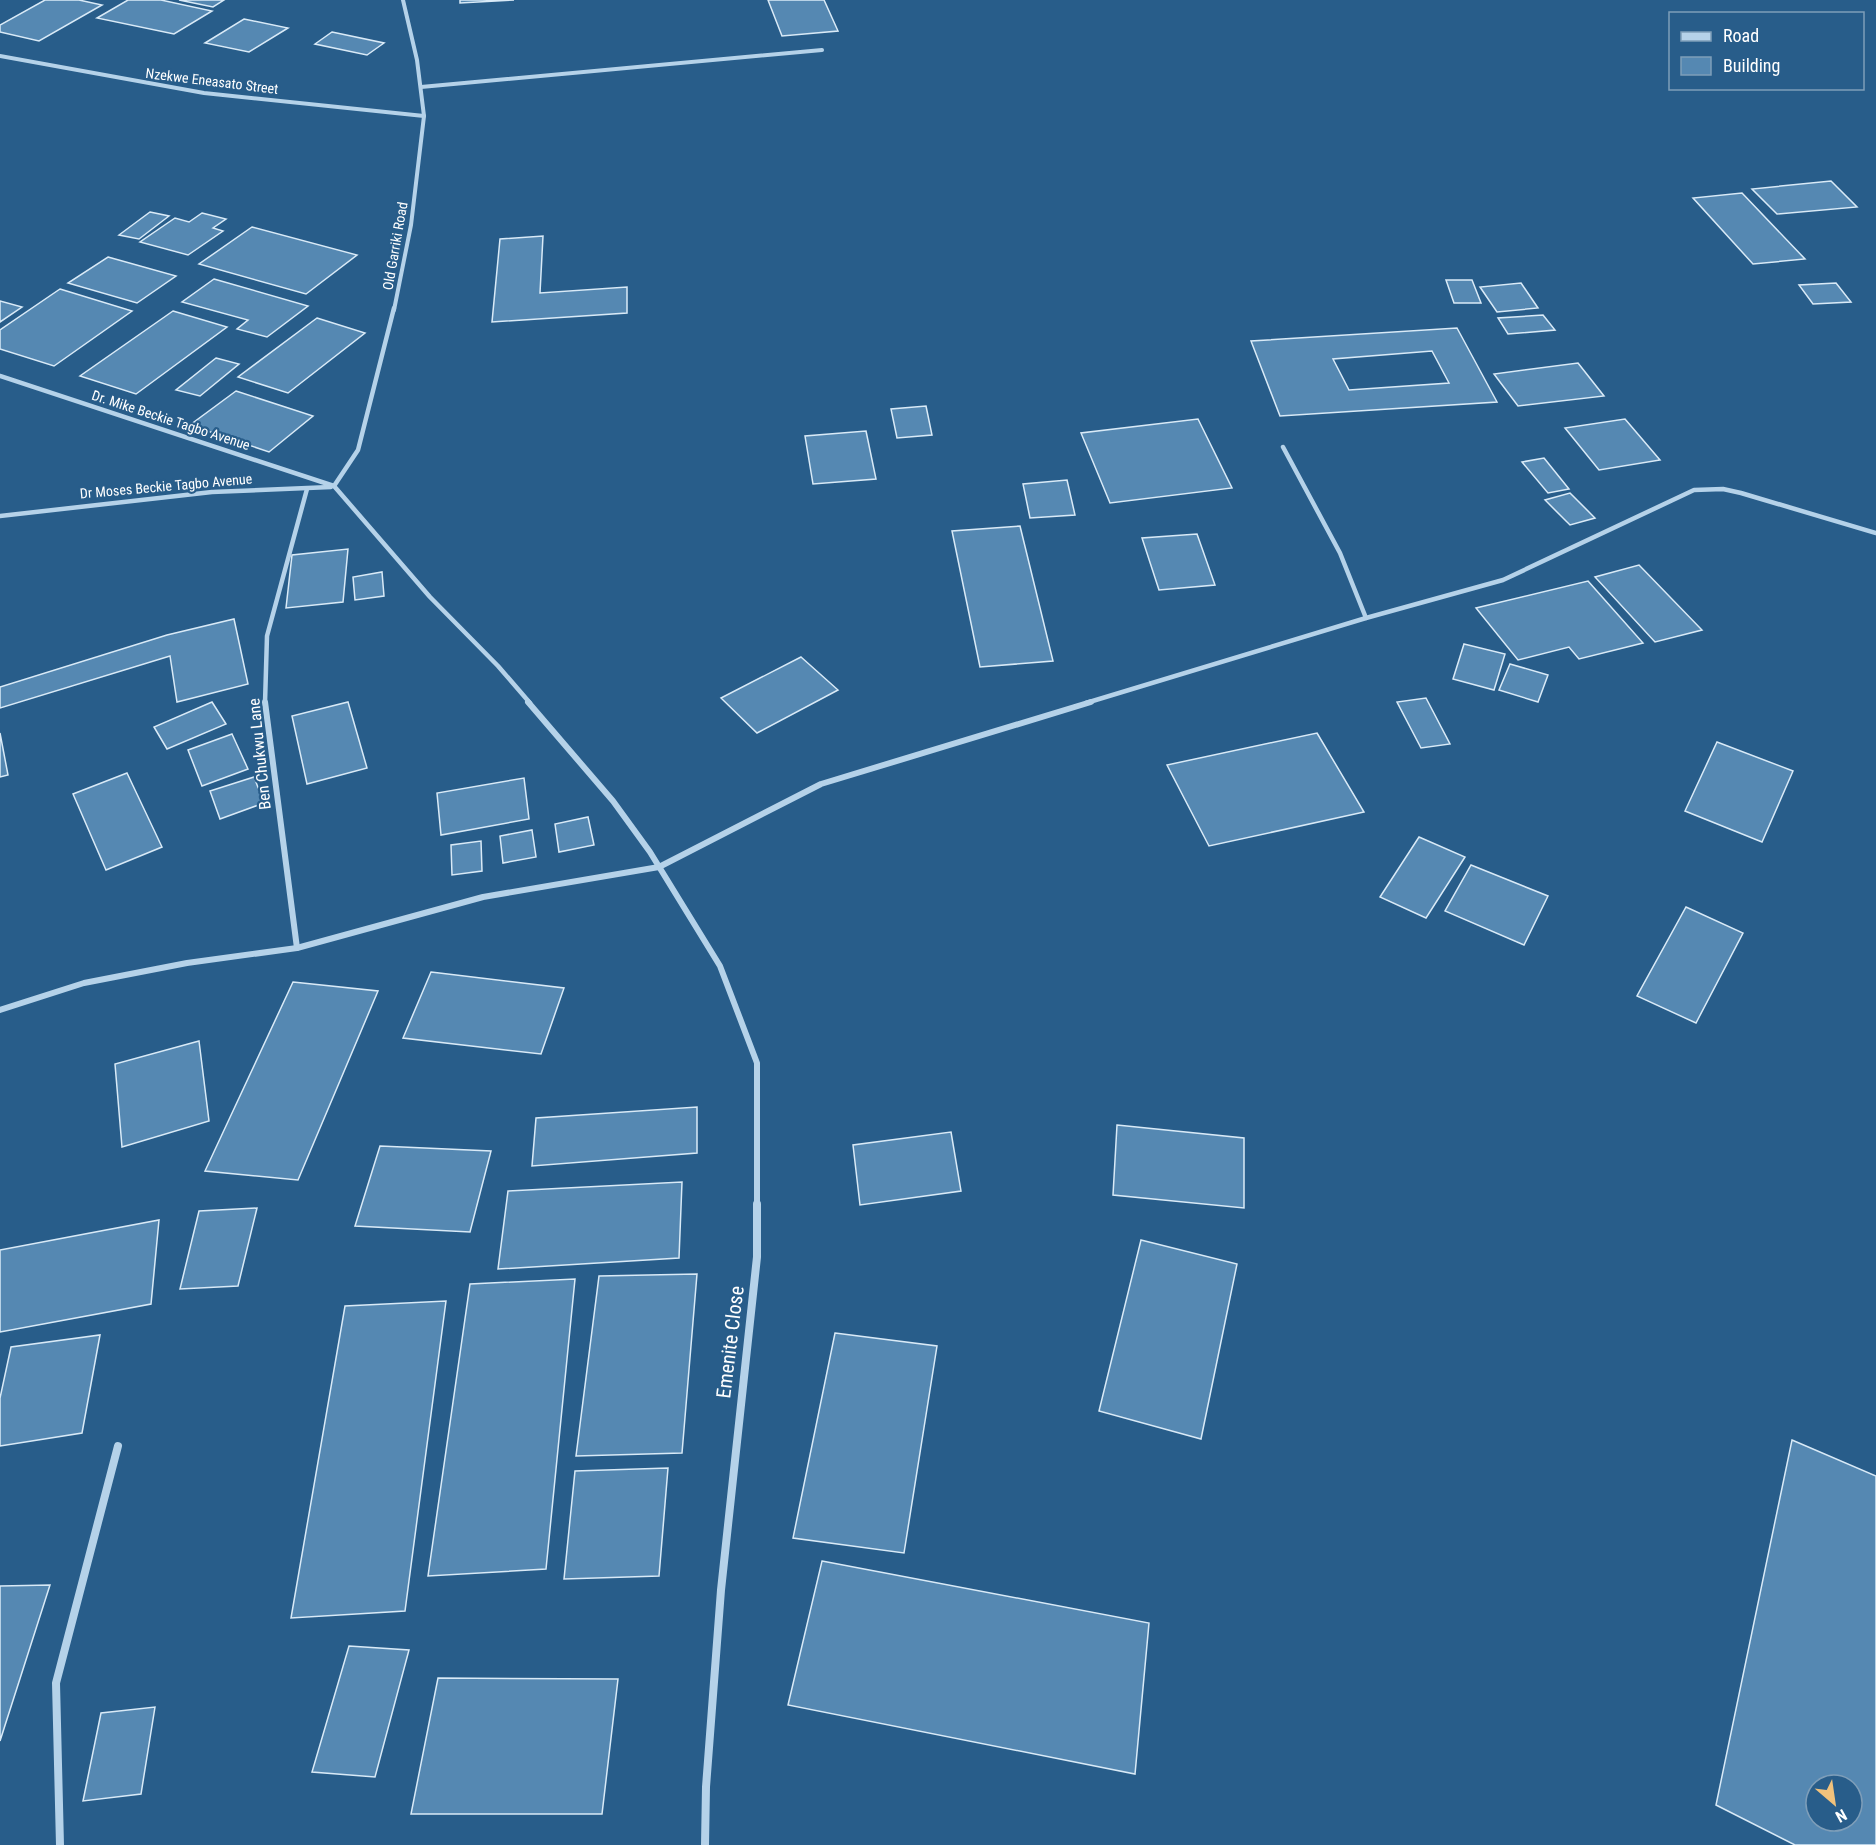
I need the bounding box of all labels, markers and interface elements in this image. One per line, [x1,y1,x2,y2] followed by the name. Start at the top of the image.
[1669,12,1864,90] legend
[1723,25,1759,46] text: Road
[1723,55,1780,76] text: Building
[145,65,279,97] street label: Nzekwe Eneasato Street
[379,201,411,291] street label: Old Garriki Road
[90,387,253,453] street label: Dr. Mike Beckie Tagbo Avenue
[79,470,253,502] street label: Dr Moses Beckie Tagbo Avenue
[244,697,275,811] street label: Ben Chukwu Lane
[711,1284,749,1400] street label: Emenite Close
[1804,1773,1864,1833] north arrow
[1832,1805,1850,1826] text: N

